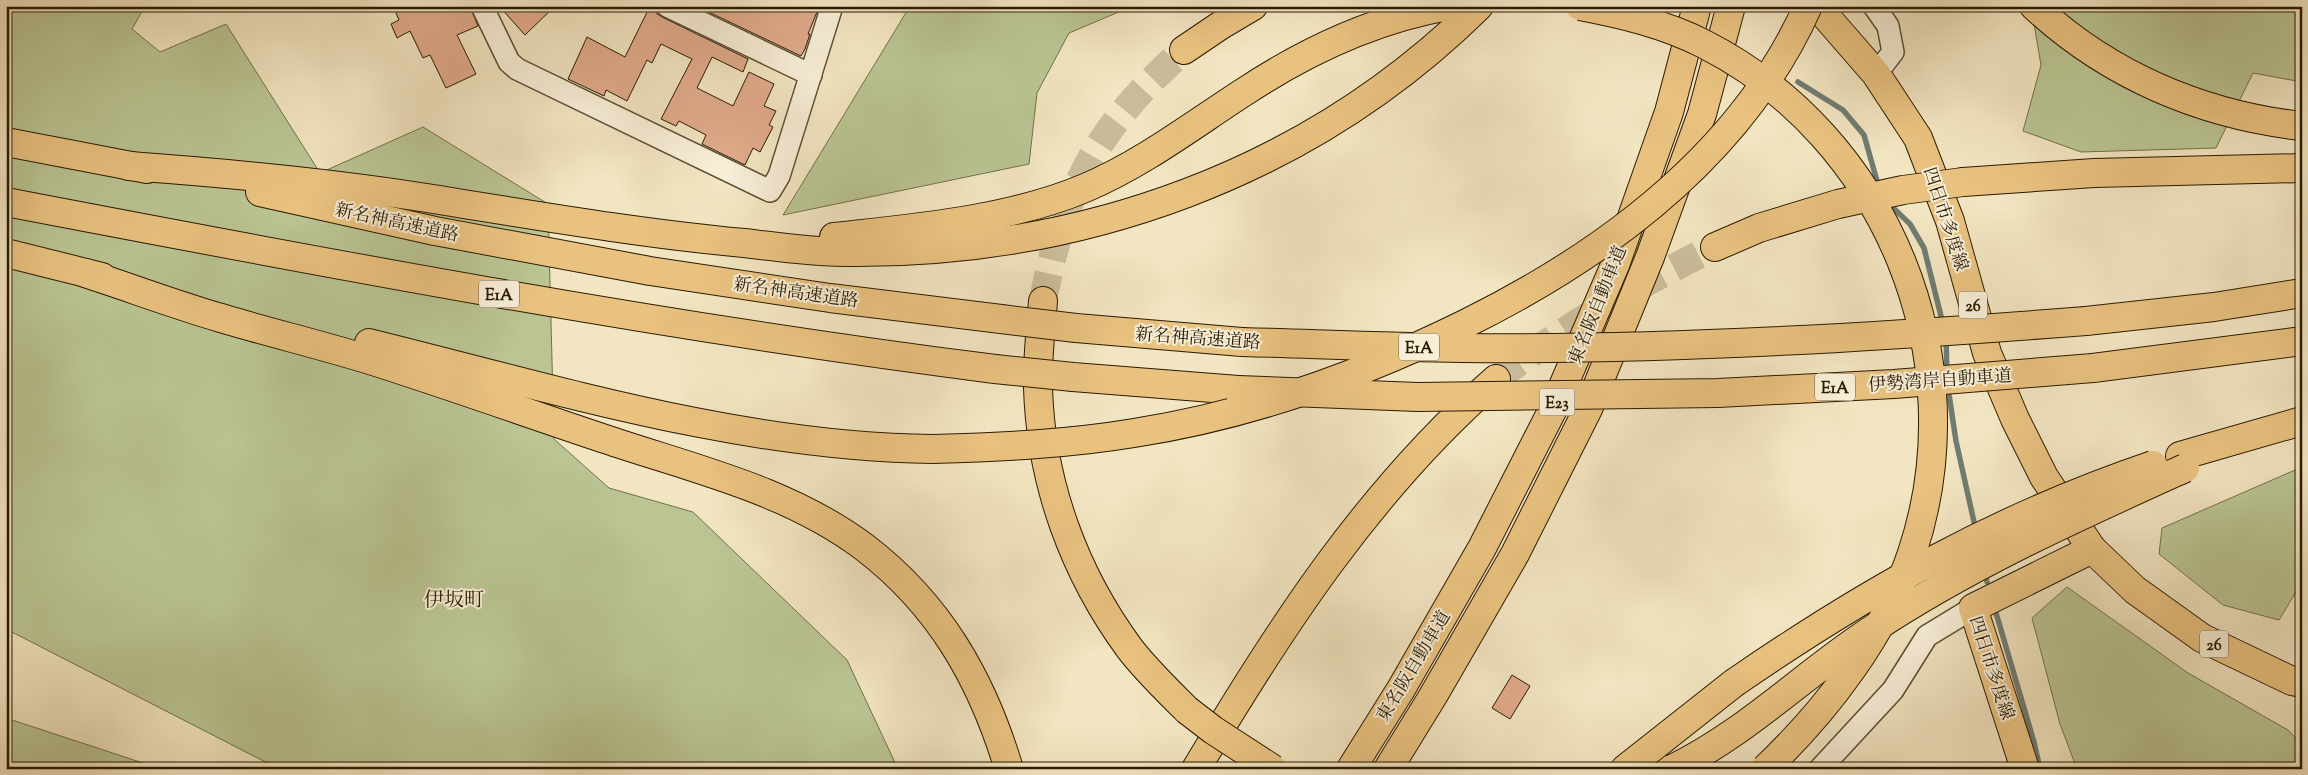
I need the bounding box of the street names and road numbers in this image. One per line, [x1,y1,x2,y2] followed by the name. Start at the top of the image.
[1915,164,1973,275] street label: 四日市多度線
[332,198,461,250] street label: 新名神高速道路
[1563,242,1635,369] street label: 東名阪自動車道
[732,272,860,316] street label: 新名神高速道路
[479,280,519,308] road number: E1A
[1959,292,1987,318] road number: 26
[1134,323,1262,357] street label: 新名神高速道路
[1399,334,1439,361] road number: E1A
[1867,364,2013,400] street label: 伊勢湾岸自動車道
[1815,374,1855,401] road number: E1A
[1540,388,1574,416] road number: E23
[1371,606,1458,728] street label: 東名阪自動車道
[1961,613,2019,724] street label: 四日市多度線
[2200,630,2228,658] road number: 26

